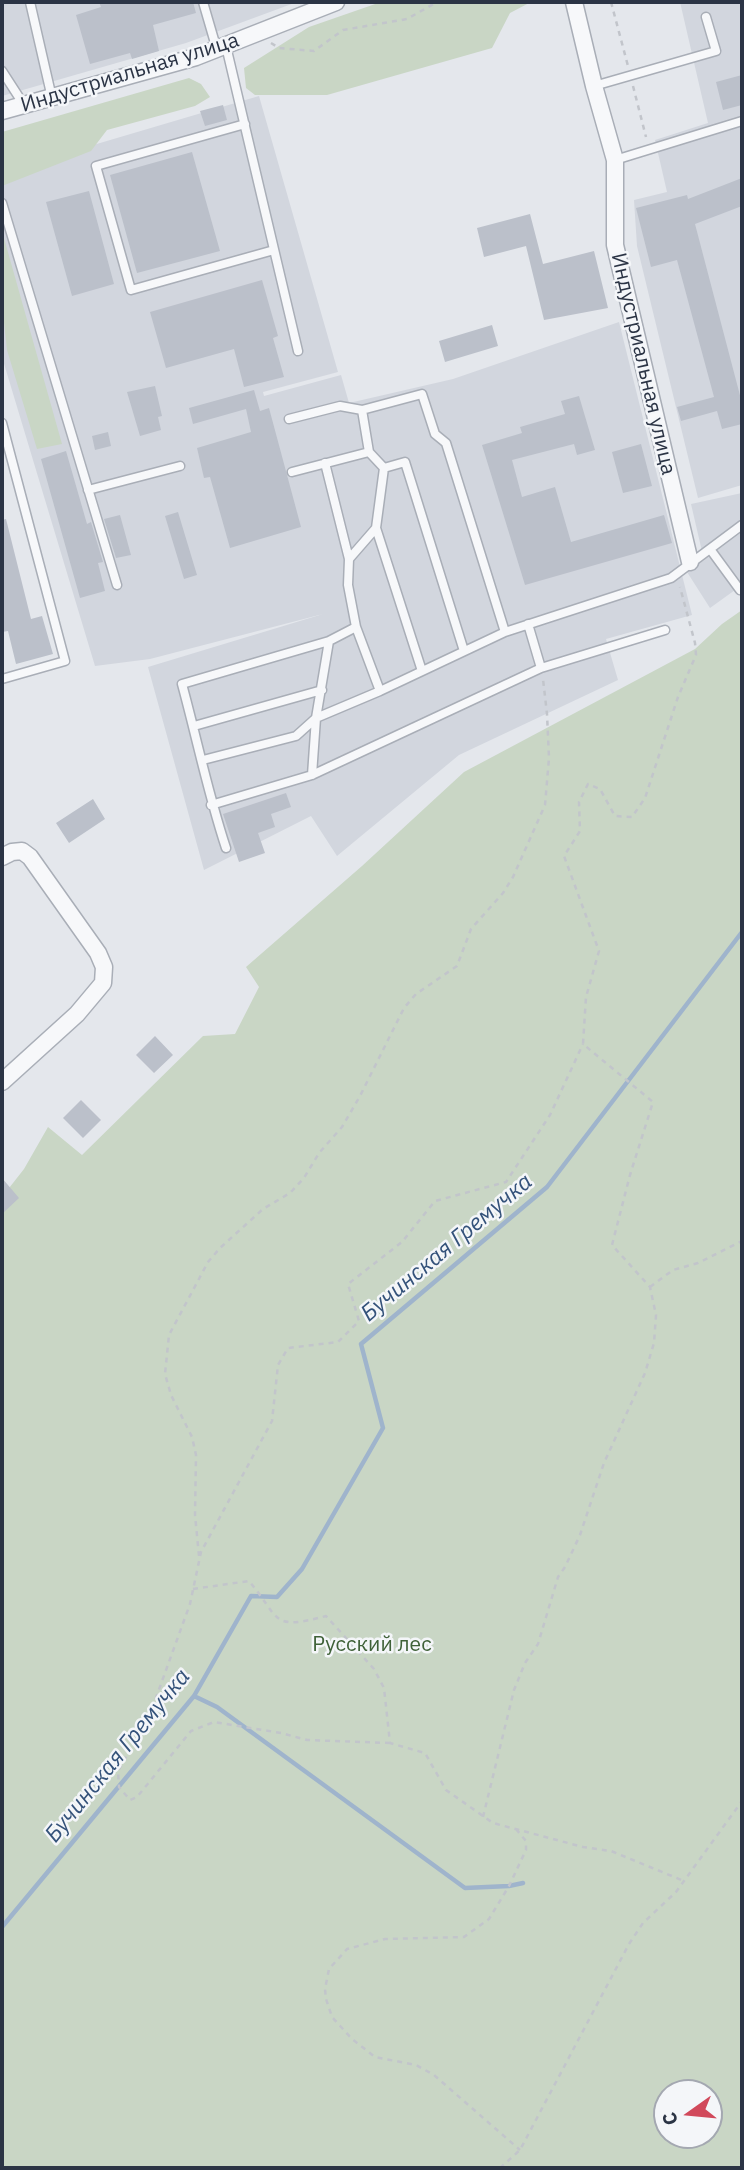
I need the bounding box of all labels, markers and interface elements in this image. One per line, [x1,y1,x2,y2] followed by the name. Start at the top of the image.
[18,28,242,118] street label: Индустриальная улица
[605,251,681,477] street label: Индустриальная улица
[356,1168,538,1328] water label: Бучинская Гремучка
[312,1632,432,1658] park label: Русский лес
[40,1664,196,1848] water label: Бучинская Гремучка
[653,2079,723,2149] north arrow
[656,2110,683,2128] text: С

